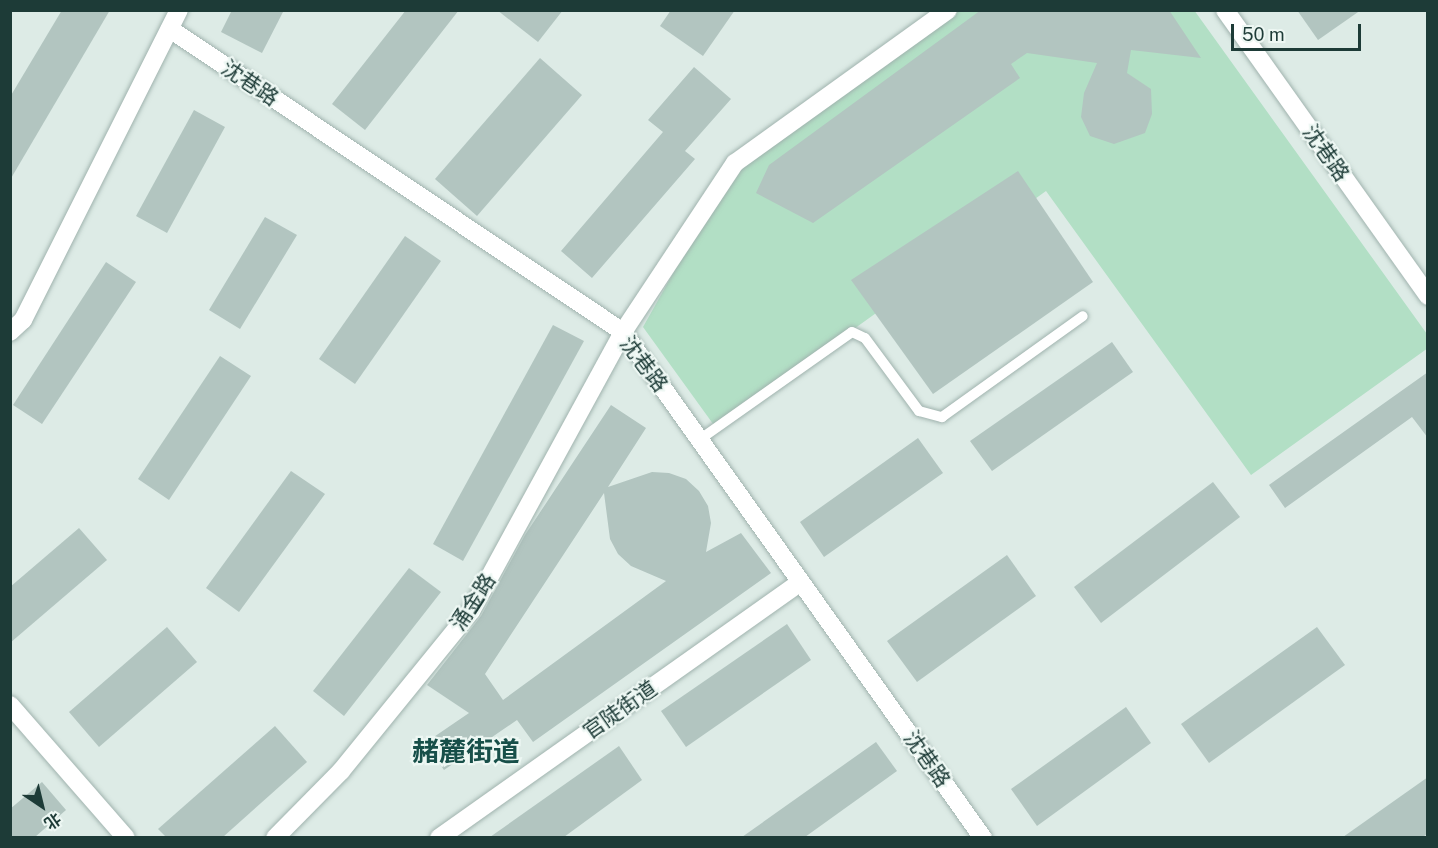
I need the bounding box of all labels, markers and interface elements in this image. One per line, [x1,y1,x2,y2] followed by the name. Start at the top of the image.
[1234,12,1364,50] scale bar
[1242,24,1285,45] text: 50 m
[217,55,283,111] street label: 沈巷路
[1298,120,1354,186] street label: 沈巷路
[615,331,673,397] street label: 沈巷路
[445,569,501,635] street label: 涌金路
[578,676,662,744] street label: 官陡街道
[899,726,955,792] street label: 沈巷路
[412,736,520,768] district label: 赭麓街道
[12,776,72,836] north arrow
[41,809,65,834] text: 北

